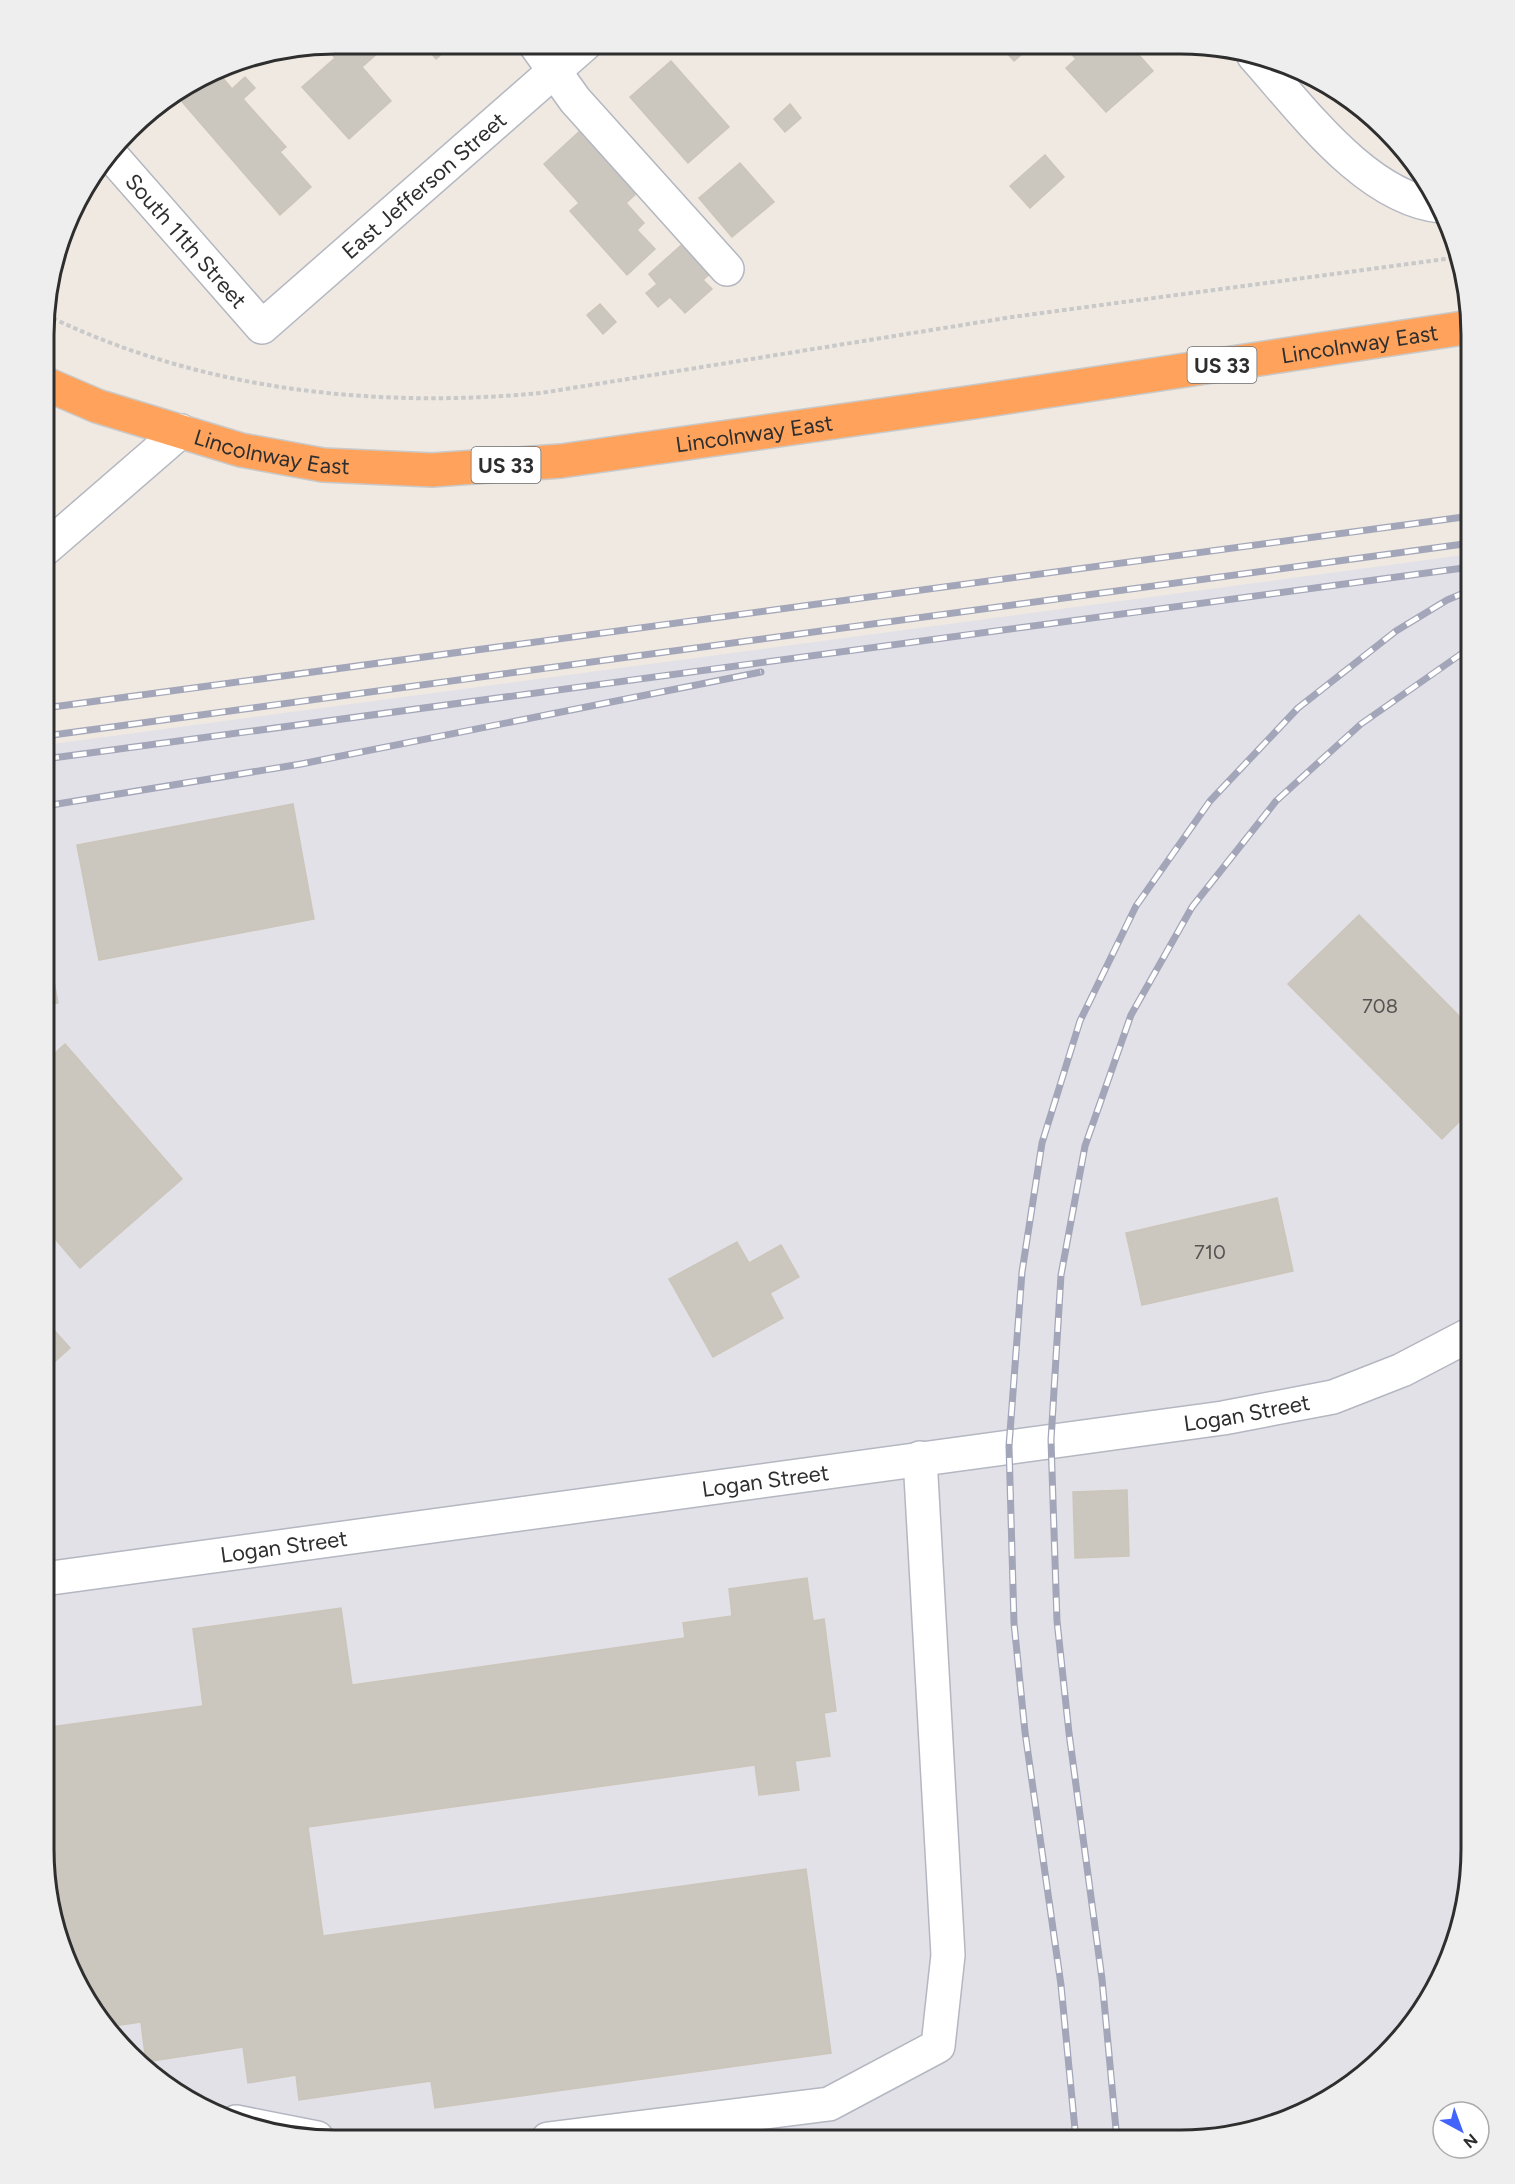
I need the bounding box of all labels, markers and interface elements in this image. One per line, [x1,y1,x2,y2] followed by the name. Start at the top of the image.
[336,106,512,264] street label: East Jefferson Street
[120,168,253,314] street label: South 11th Street
[1279,319,1440,369] street label: Lincolnway East
[1188,347,1256,383] road number: US 33
[674,409,834,458] street label: Lincolnway East
[191,423,350,480] street label: Lincolnway East
[472,447,540,483] road number: US 33
[1362,994,1398,1018] house number: 708
[1194,1240,1226,1264] house number: 710
[1182,1388,1312,1437] street label: Logan Street
[700,1458,830,1503] street label: Logan Street
[219,1524,349,1568] street label: Logan Street
[1431,2100,1491,2160] north arrow
[1460,2130,1481,2152] text: N

